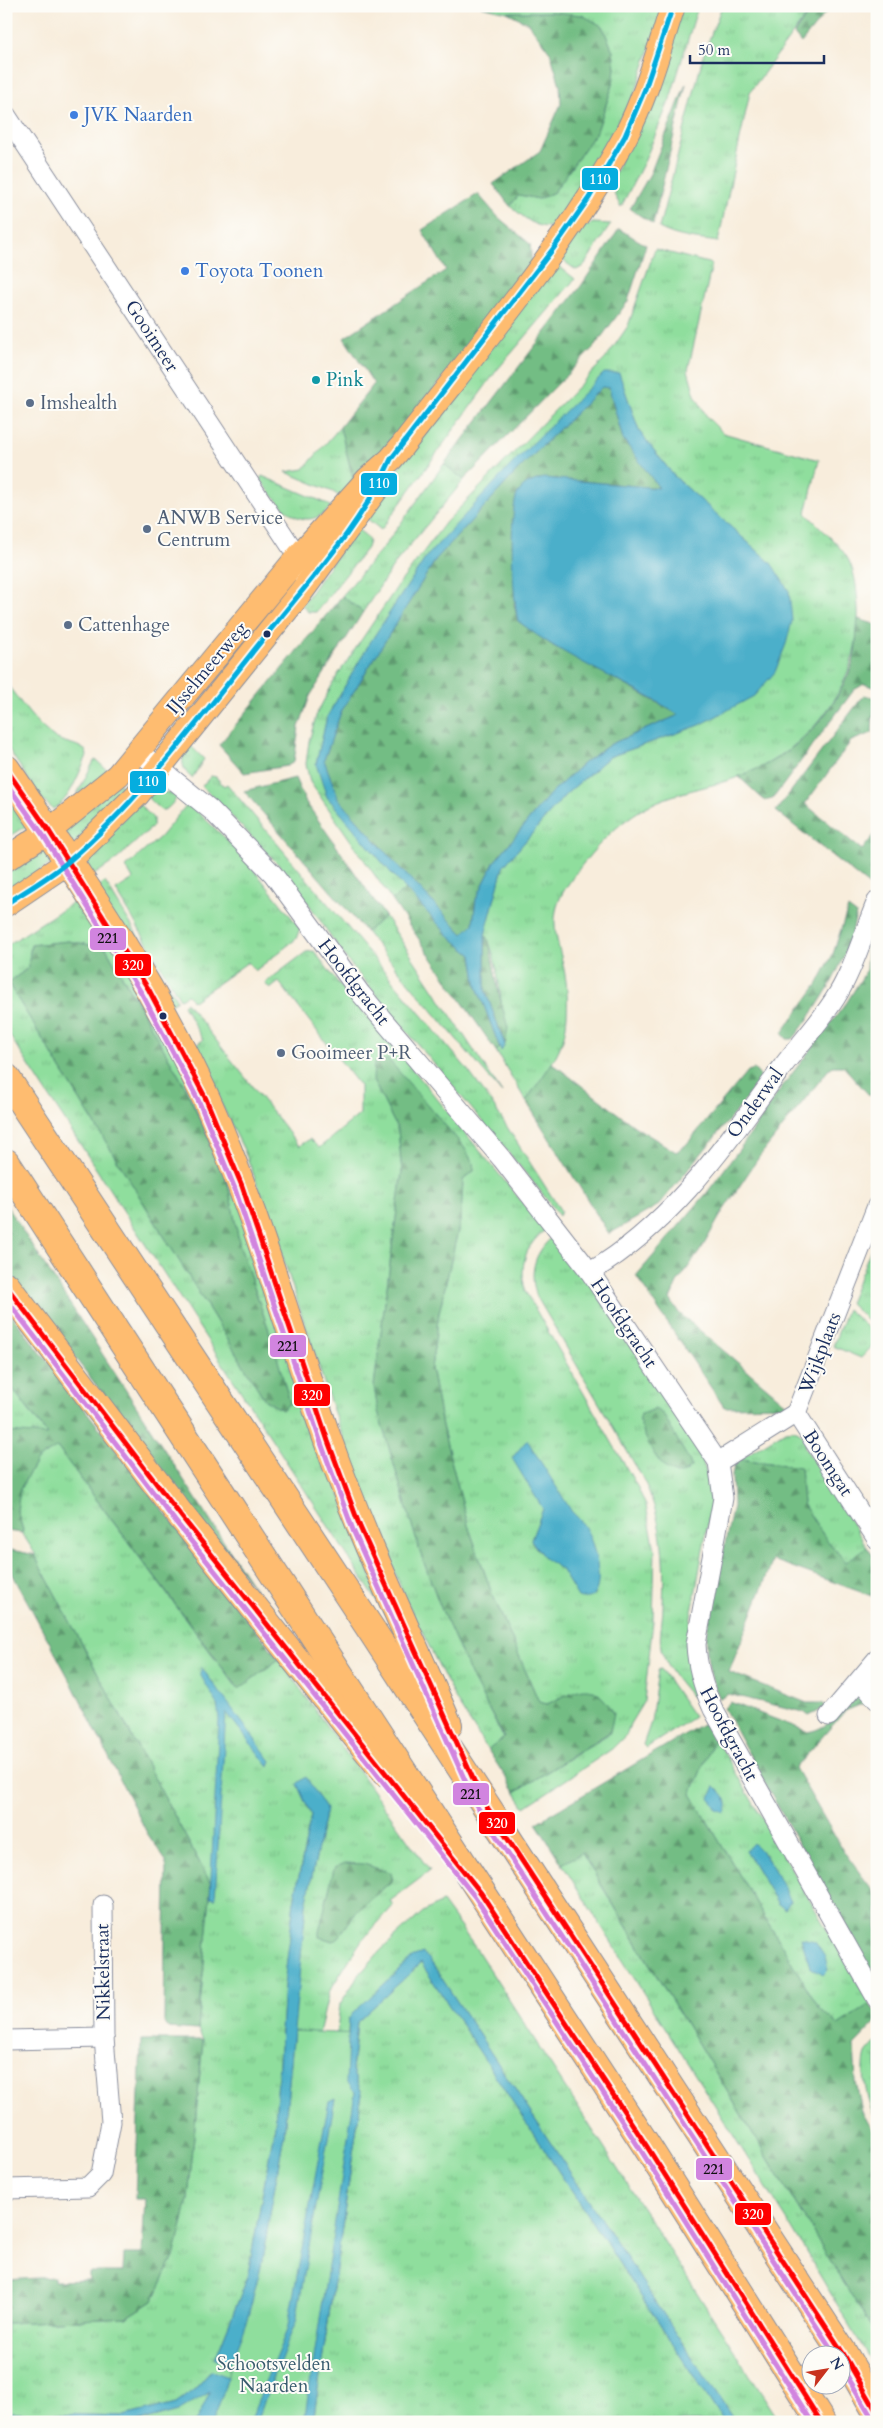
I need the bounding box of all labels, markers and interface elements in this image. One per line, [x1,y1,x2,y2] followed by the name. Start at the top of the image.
[690,32,824,64] scale bar
[698,40,730,60] text: 50 m
[81,102,193,128] place label: JVK Naarden
[68,109,80,121] marker: JVK Naarden
[581,167,619,191] line badge: 110
[589,170,611,189] text: 110
[195,258,324,284] place label: Toyota Toonen
[179,265,191,277] marker: Toyota Toonen
[119,295,185,377] street label: Gooimeer
[326,367,364,393] place label: Pink
[310,374,322,386] marker: Pink
[40,390,118,416] place label: Imshealth
[24,397,36,409] marker: Imshealth
[360,472,398,496] line badge: 110
[368,474,390,493] text: 110
[157,505,283,553] place label: ANWB Service Centrum
[141,523,153,535] marker: ANWB Service Centrum
[78,612,170,638] place label: Cattenhage
[160,616,254,720] street label: IJsselmeerweg
[62,619,74,631] marker: Cattenhage
[262,629,272,639] unlabelled marker
[129,770,167,794] line badge: 110
[137,772,159,791] text: 110
[89,927,127,951] line badge: 221
[97,929,119,948] text: 221
[312,933,396,1031] street label: Hoofdgracht
[114,953,152,977] line badge: 320
[122,956,144,975] text: 320
[158,1011,168,1021] unlabelled marker
[291,1040,412,1066] place label: Gooimeer P+R
[275,1047,287,1059] marker: Gooimeer P+R
[721,1062,789,1143] street label: Onderwal
[584,1273,664,1373] street label: Hoofdgracht
[792,1308,847,1399] street label: Wijkplaats
[269,1334,307,1358] line badge: 221
[277,1337,299,1356] text: 221
[293,1383,331,1407] line badge: 320
[301,1386,323,1405] text: 320
[797,1425,859,1501] street label: Boomgat
[693,1682,765,1786] street label: Hoofdgracht
[452,1782,490,1806] line badge: 221
[460,1785,482,1804] text: 221
[478,1811,516,1835] line badge: 320
[486,1814,508,1833] text: 320
[89,1923,117,2021] street label: Nikkelstraat
[695,2157,733,2181] line badge: 221
[703,2160,725,2179] text: 221
[734,2202,772,2226] line badge: 320
[742,2205,764,2224] text: 320
[800,2346,850,2396] north arrow
[217,2351,331,2399] park label: Schootsvelden Naarden
[825,2353,848,2374] text: N

